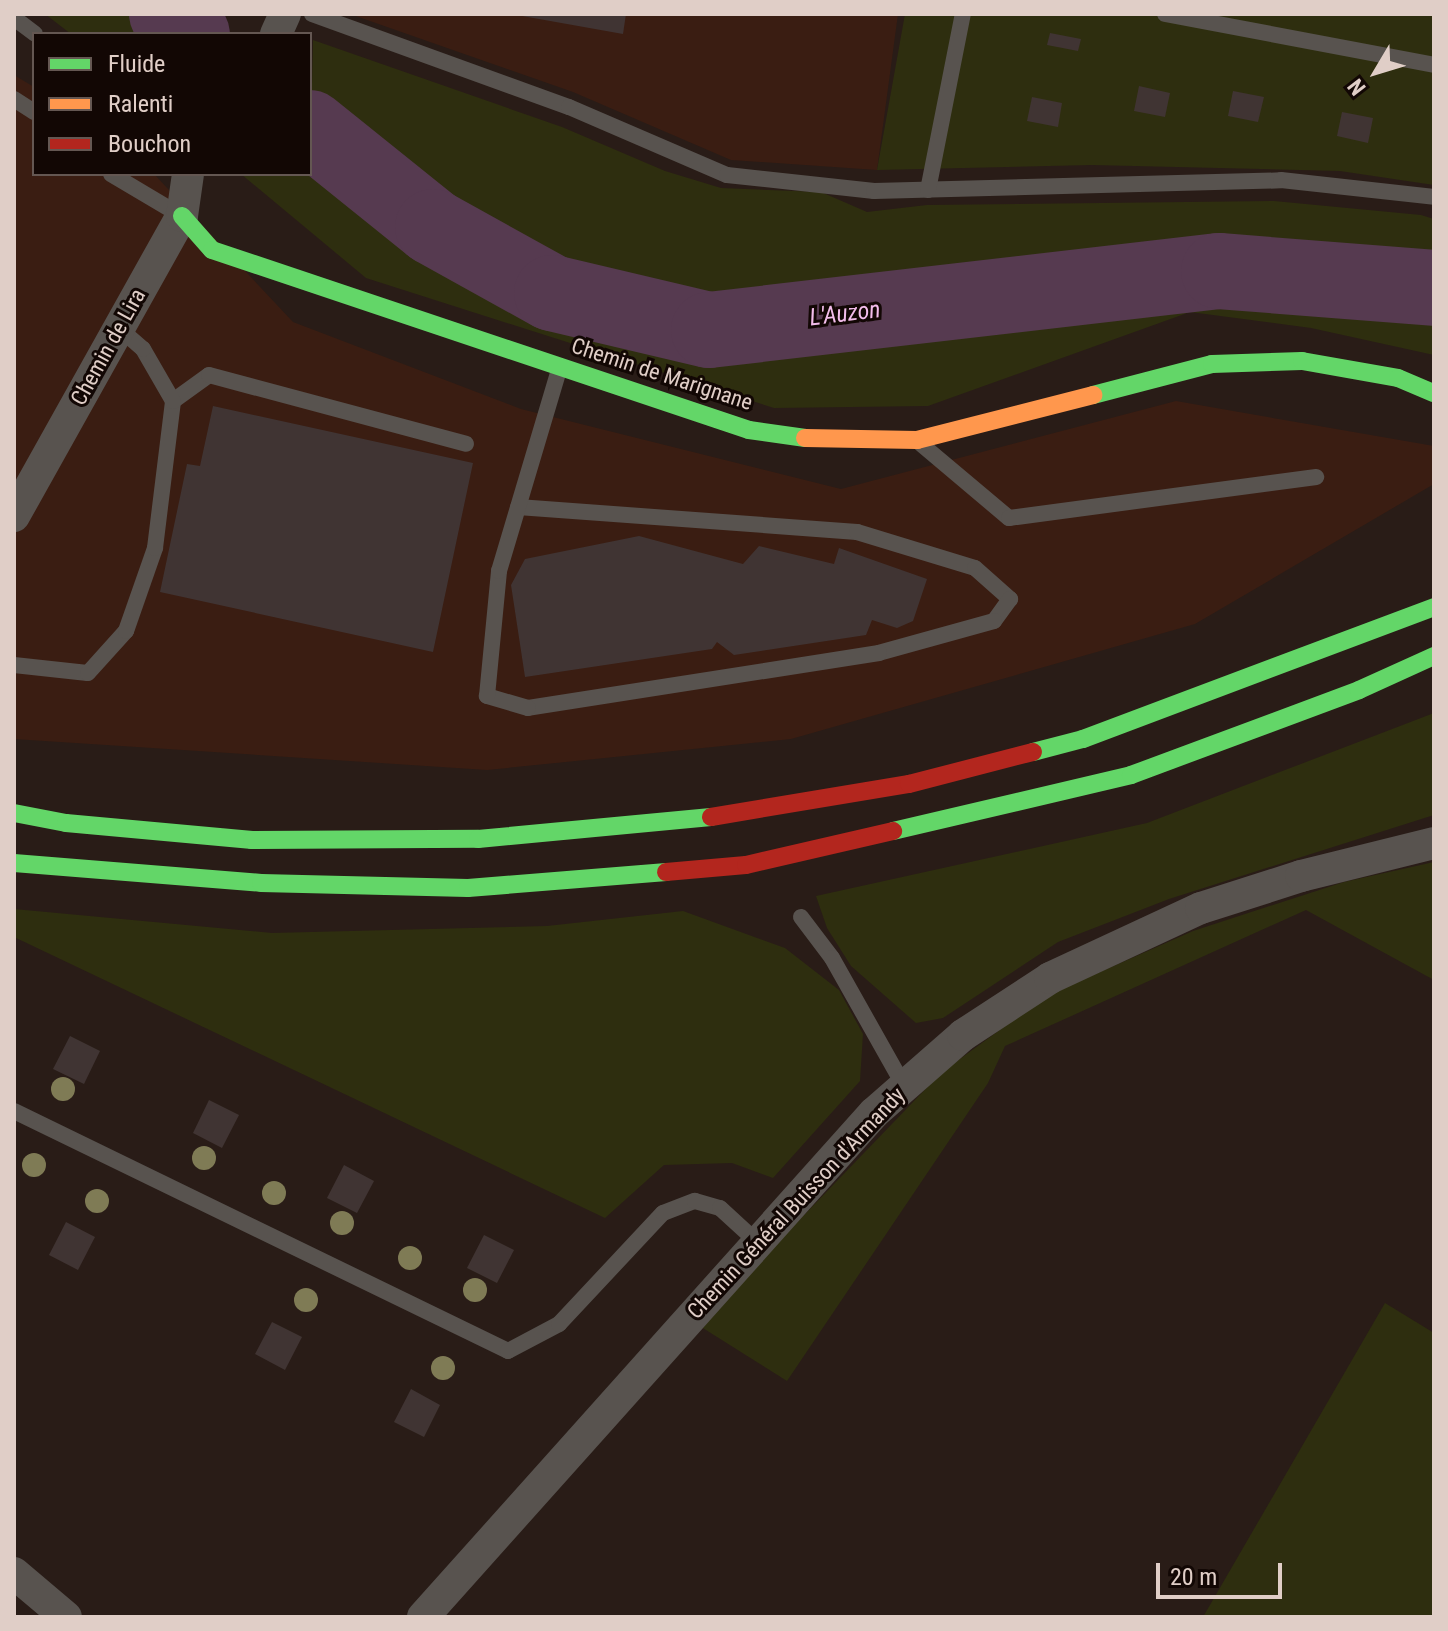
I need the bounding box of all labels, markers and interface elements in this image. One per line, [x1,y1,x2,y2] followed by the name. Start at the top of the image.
[32,32,312,176] legend
[1336,32,1416,112] north arrow
[108,50,165,78] text: Fluide
[1343,74,1371,100] text: N
[108,90,173,118] text: Ralenti
[108,130,191,158] text: Bouchon
[65,284,151,410] street label: Chemin de Lira
[808,295,882,333] water label: L'Auzon
[568,332,756,416] street label: Chemin de Marignane
[682,1082,910,1324] street label: Chemin Général Buisson d'Armandy
[1160,1547,1286,1597] scale bar
[1170,1563,1217,1591] text: 20 m

